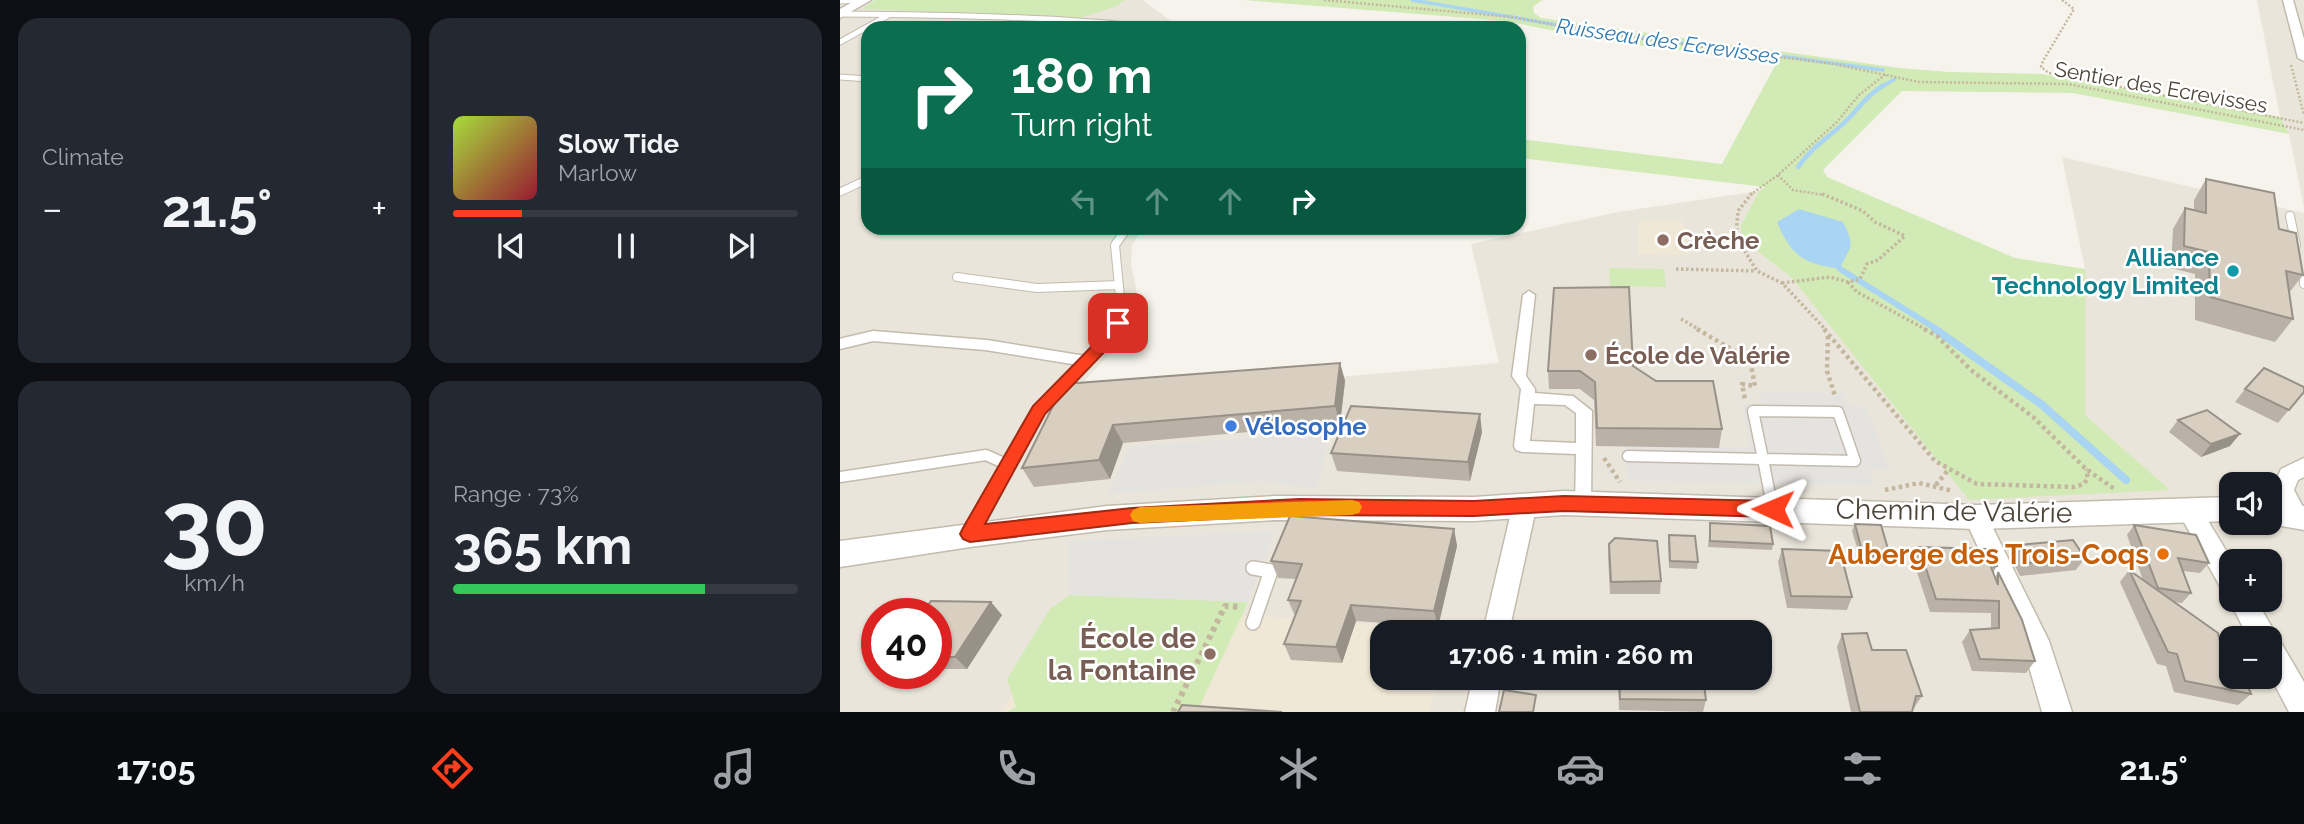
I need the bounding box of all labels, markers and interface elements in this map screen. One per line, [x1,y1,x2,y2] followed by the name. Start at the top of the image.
[1555,13,1781,69] water label: Ruisseau des Ecrevisses
[1011,47,1152,104] text: 180 m
[896,49,987,140] icon: right
[2053,56,2269,118] street label: Sentier des Ecrevisses
[1011,106,1152,143] text: Turn right
[558,129,679,159] text: Slow Tide
[42,143,124,170] text: Climate
[558,159,637,186] text: Marlow
[162,178,272,239] text: 21.5°
[1065,182,1103,220] icon: left
[1138,182,1176,220] icon: ahead
[1211,182,1249,220] icon: ahead
[1284,182,1322,220] icon: right
[42,186,62,231] text: −
[371,186,387,231] text: +
[1677,226,1759,255] place label: Crèche
[492,227,530,265] icon: previous
[607,227,645,265] icon: pause
[722,227,760,265] icon: next
[1655,232,1671,248] marker: Crèche
[1992,243,2219,300] place label: Alliance Technology Limited
[2225,263,2241,279] marker: Alliance Technology Limited
[1088,293,1148,353] pin
[1099,304,1137,342] icon: arrive
[1605,341,1790,370] place label: École de Valérie
[1583,347,1599,363] marker: École de Valérie
[1245,412,1367,441] place label: Vélosophe
[1223,418,1239,434] marker: Vélosophe
[161,470,268,577] text: 30
[1736,472,1810,546] position arrow
[2219,472,2282,689] map controls
[2219,472,2282,535] button: sound
[453,480,579,507] text: Range · 73%
[1835,492,2073,530] street label: Chemin de Valérie
[453,515,632,576] text: 365 km
[1828,538,2149,571] place label: Auberge des Trois-Coqs
[2155,546,2171,562] marker: Auberge des Trois-Coqs
[2219,549,2282,612] button: +
[184,569,245,596] text: km/h
[861,598,952,689] speed limit sign: 40
[1048,622,1196,687] place label: École de la Fontaine
[2219,626,2282,689] button: −
[1449,640,1693,670] text: 17:06 · 1 min · 260 m
[1202,646,1218,662] marker: École de la Fontaine
[428,744,477,793] icon: directions
[710,744,759,793] icon: music
[992,744,1041,793] icon: phone
[1274,744,1323,793] icon: climate
[1556,744,1605,793] icon: car
[1838,744,1887,793] icon: filters
[116,750,195,787] text: 17:05
[2120,750,2188,787] text: 21.5°

